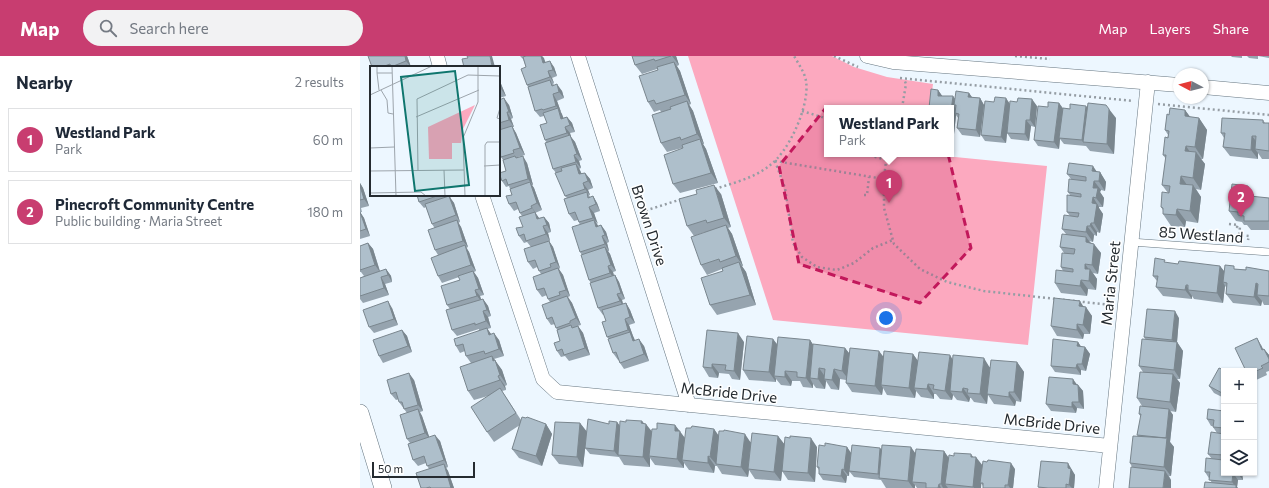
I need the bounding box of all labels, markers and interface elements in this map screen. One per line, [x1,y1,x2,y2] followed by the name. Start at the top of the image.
[83,10,363,46] search box
[20,17,59,40] text: Map
[97,17,119,39] icon: search
[129,19,209,37] text: Search here
[1099,20,1127,37] text: Map
[1149,20,1191,37] text: Layers
[1213,20,1249,37] text: Share
[370,66,500,196] inset map
[1173,68,1209,104] north arrow
[16,72,73,93] text: Nearby
[295,74,344,90] text: 2 results
[824,105,954,157] popup
[839,114,939,132] text: Westland Park
[55,123,156,141] text: Westland Park
[27,132,33,148] text: 1
[313,132,343,148] text: 60 m
[839,132,866,148] text: Park
[55,141,82,157] text: Park
[876,170,902,203] pin: 1
[628,182,672,268] street label: Brown Drive
[1228,184,1254,217] pin: 2
[55,195,254,213] text: Pinecroft Community Centre
[26,204,34,220] text: 2
[307,204,343,220] text: 180 m
[55,213,222,229] text: Public building · Maria Street
[1158,222,1244,246] street label: 85 Westland
[1097,240,1123,326] street label: Maria Street
[876,308,896,328] your location
[1221,368,1257,476] map controls
[1221,368,1257,404] button: +
[680,378,778,406] street label: McBride Drive
[1221,404,1257,440] button: −
[1003,409,1101,437] street label: McBride Drive
[1221,440,1257,476] button: layers
[372,460,475,479] scale bar
[378,462,403,475] text: 50 m

